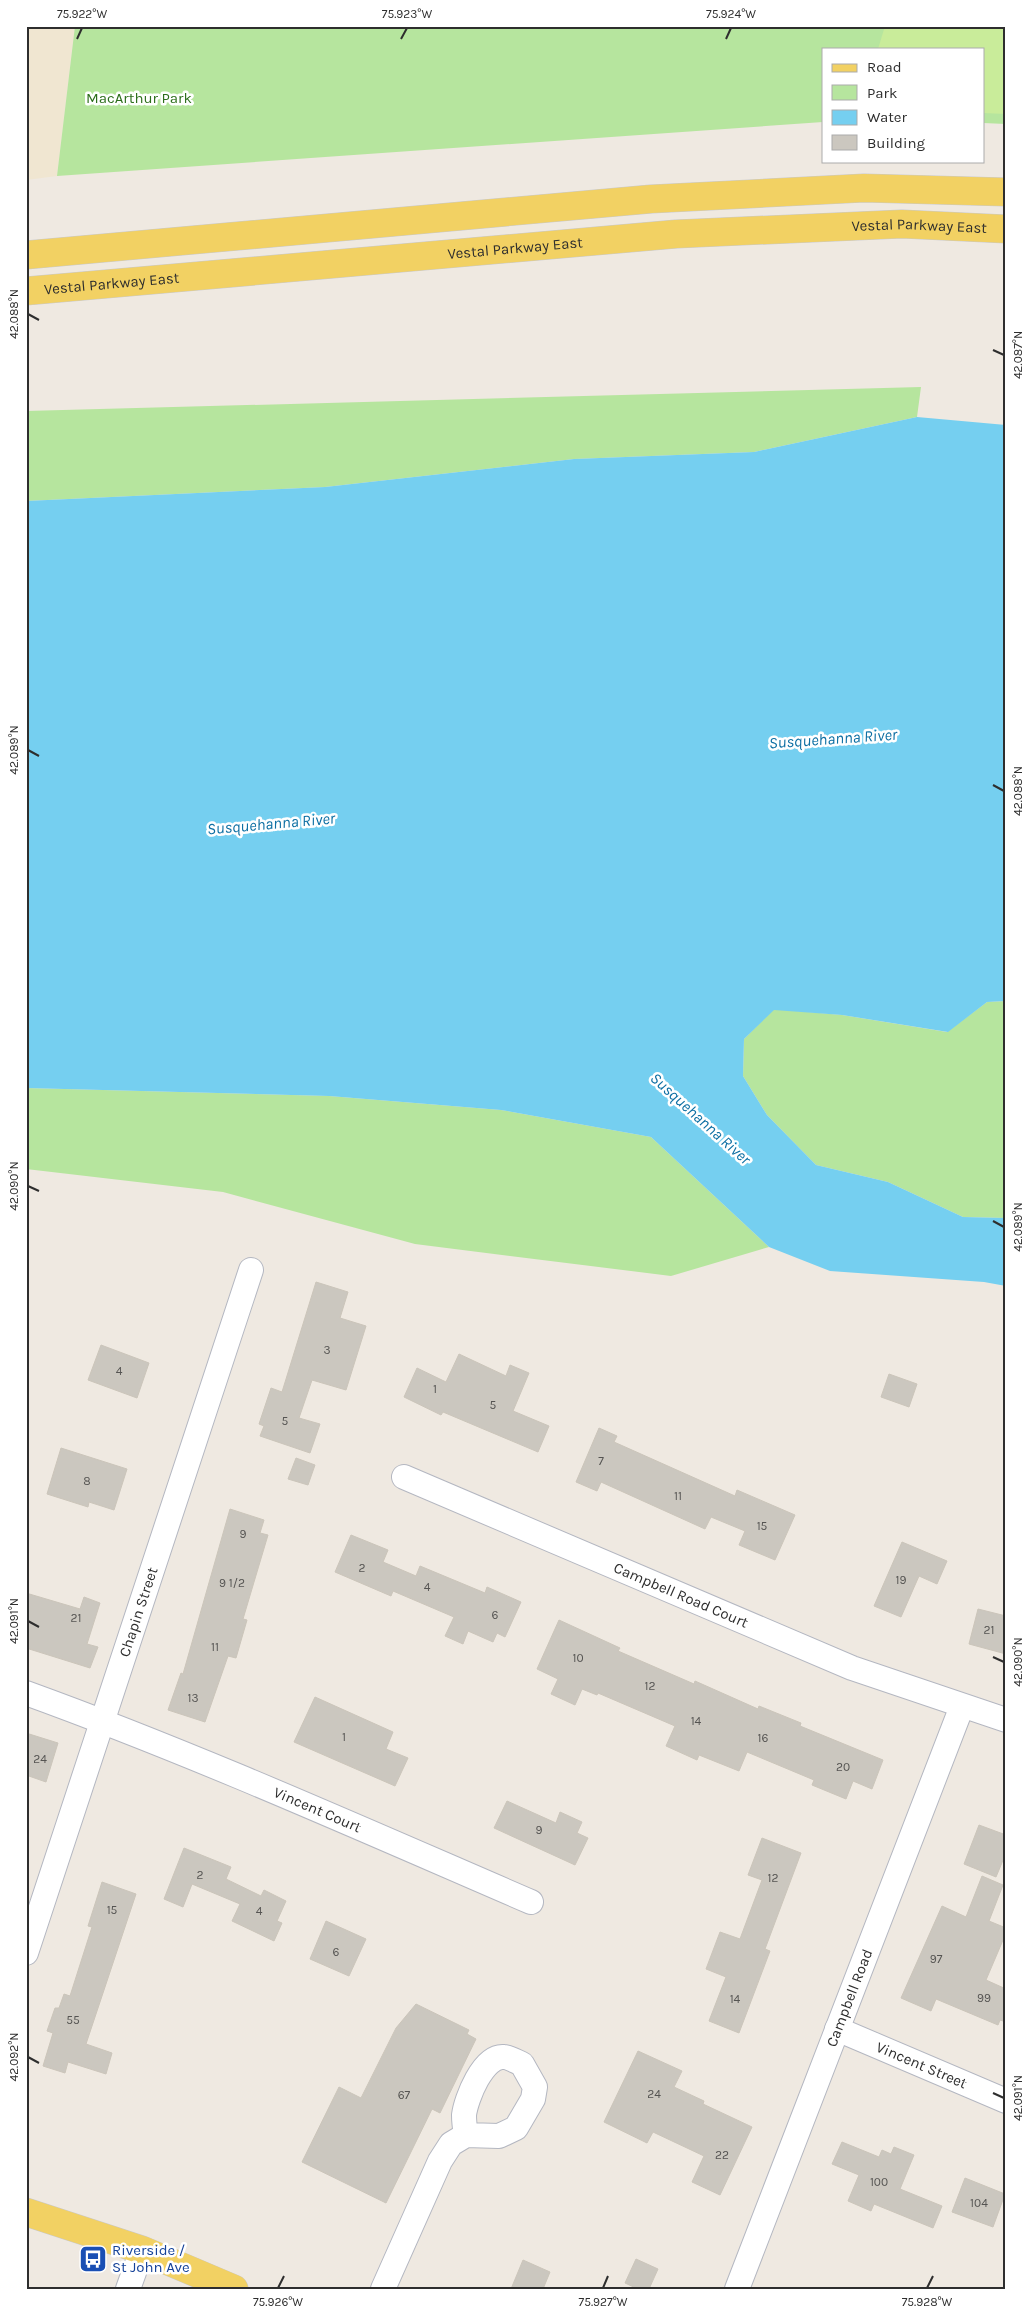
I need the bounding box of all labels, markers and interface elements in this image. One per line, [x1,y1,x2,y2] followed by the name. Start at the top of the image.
[57,7,107,21] text: 75.922°W
[382,7,432,21] text: 75.923°W
[706,7,756,21] text: 75.924°W
[822,48,984,162] legend
[867,58,902,76] text: Road
[867,84,897,102] text: Park
[86,89,192,107] park label: MacArthur Park
[867,108,908,126] text: Water
[867,134,925,152] text: Building
[851,215,988,237] street label: Vestal Parkway East
[447,233,584,263] street label: Vestal Parkway East
[43,269,180,298] street label: Vestal Parkway East
[7,289,21,339] text: 42.088°N
[1011,331,1025,379] text: 42.087°N
[7,725,21,775] text: 42.089°N
[768,725,898,752] water label: Susquehanna River
[1011,766,1025,816] text: 42.088°N
[206,808,336,839] water label: Susquehanna River
[647,1068,755,1169] water label: Susquehanna River
[7,1161,21,1211] text: 42.090°N
[1011,1202,1025,1252] text: 42.089°N
[323,1343,331,1357] house number: 3
[116,1364,123,1378] house number: 4
[433,1382,437,1396] house number: 1
[490,1398,497,1412] house number: 5
[282,1414,289,1428] house number: 5
[598,1454,604,1468] house number: 7
[83,1474,91,1488] house number: 8
[674,1489,682,1503] house number: 11
[757,1519,768,1533] house number: 15
[240,1527,247,1541] house number: 9
[611,1558,751,1632] street label: Campbell Road Court
[359,1561,366,1575] house number: 2
[115,1564,162,1659] street label: Chapin Street
[896,1573,906,1587] house number: 19
[219,1576,245,1590] house number: 9 1/2
[424,1580,431,1594] house number: 4
[7,1598,21,1644] text: 42.091°N
[492,1608,499,1622] house number: 6
[71,1611,81,1625] house number: 21
[984,1623,994,1637] house number: 21
[1011,1637,1025,1687] text: 42.090°N
[211,1640,219,1654] house number: 11
[572,1651,584,1665] house number: 10
[645,1679,656,1693] house number: 12
[187,1691,199,1705] house number: 13
[691,1714,702,1728] house number: 14
[342,1730,346,1744] house number: 1
[758,1731,769,1745] house number: 16
[33,1752,47,1766] house number: 24
[836,1760,850,1774] house number: 20
[271,1783,364,1836] street label: Vincent Court
[536,1823,543,1837] house number: 9
[197,1868,204,1882] house number: 2
[768,1871,779,1885] house number: 12
[107,1903,118,1917] house number: 15
[256,1904,263,1918] house number: 4
[333,1945,340,1959] house number: 6
[822,1946,876,2049] street label: Campbell Road
[930,1952,943,1966] house number: 97
[977,1991,991,2005] house number: 99
[730,1992,741,2006] house number: 14
[66,2013,80,2027] house number: 55
[7,2032,21,2082] text: 42.092°N
[874,2038,970,2092] street label: Vincent Street
[1011,2075,1025,2121] text: 42.091°N
[647,2087,661,2101] house number: 24
[398,2088,411,2102] house number: 67
[715,2148,729,2162] house number: 22
[870,2175,888,2189] house number: 100
[970,2196,988,2210] house number: 104
[112,2241,190,2276] place label: Riverside / St John Ave
[78,2244,108,2274] bus stop icon: Riverside / St John Ave
[253,2295,303,2309] text: 75.926°W
[579,2295,628,2309] text: 75.927°W
[902,2295,953,2309] text: 75.928°W

